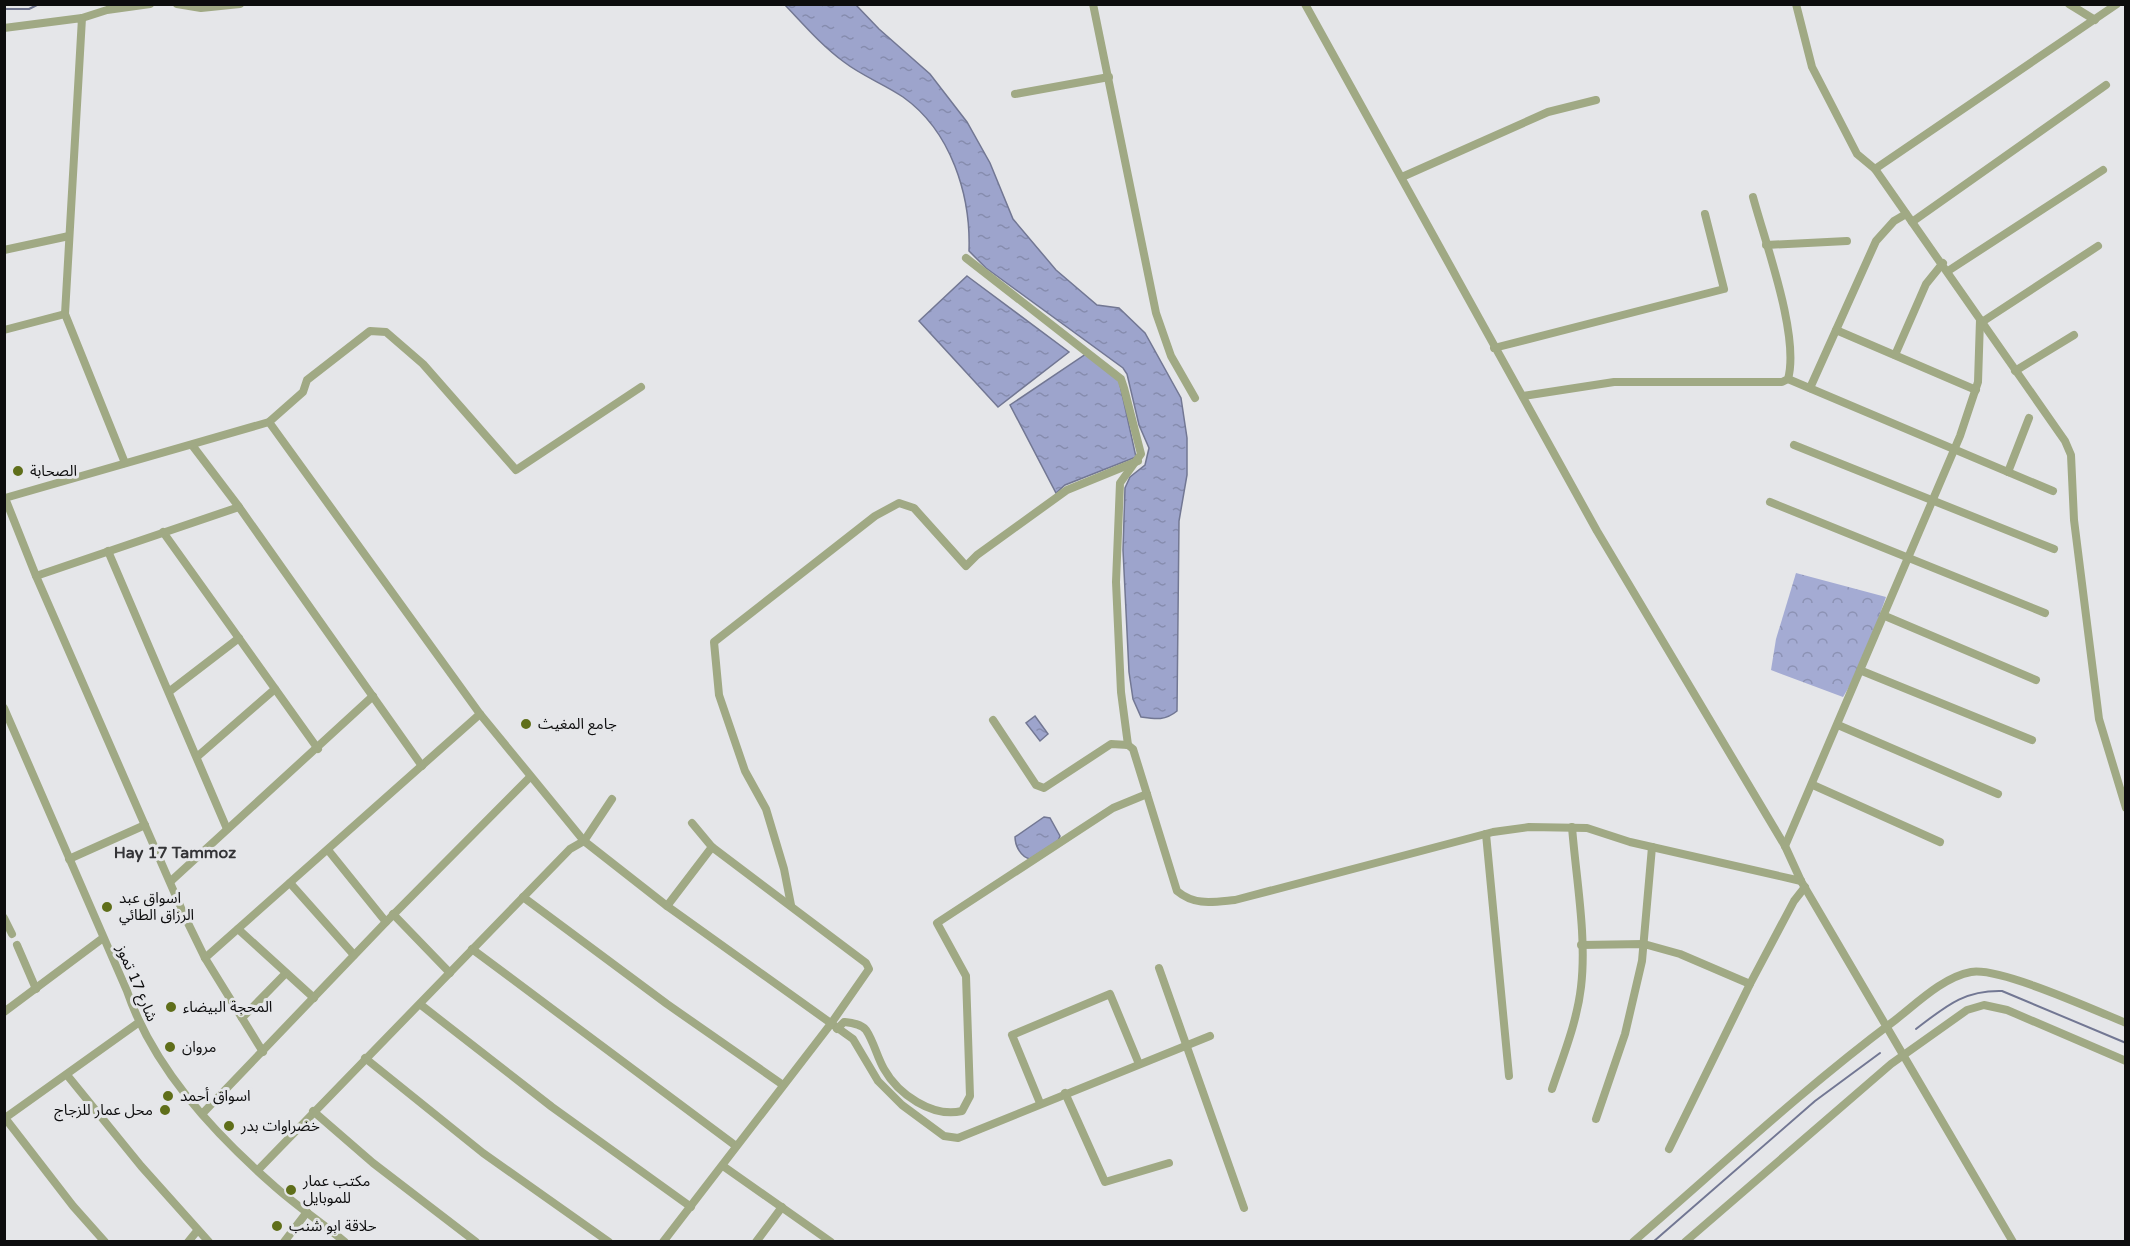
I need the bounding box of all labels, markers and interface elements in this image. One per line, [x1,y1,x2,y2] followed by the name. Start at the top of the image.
[30,462,77,480] place label: الصحابة
[11,464,25,478] marker: الصحابة
[538,715,617,736] place label: جامع المغيث
[519,717,533,731] marker: جامع المغيث
[114,843,236,863] district label: Hay 17 Tammoz
[119,889,194,926] place label: اسواق عبد الرزاق الطائي
[100,900,114,914] marker: اسواق عبد الرزاق الطائي
[110,941,161,1025] street label: شارع 17 تموز
[183,998,272,1016] place label: المحجة البيضاء
[164,1000,178,1014] marker: المحجة البيضاء
[182,1038,216,1056] place label: مروان
[163,1040,177,1054] marker: مروان
[180,1087,251,1105] place label: اسواق أحمد
[161,1089,175,1103] marker: اسواق أحمد
[54,1101,153,1122] place label: محل عمار للزجاج
[158,1103,172,1117] marker: محل عمار للزجاج
[240,1117,320,1135] place label: خضراوات بدر
[222,1119,236,1133] marker: خضراوات بدر
[302,1172,370,1207] place label: مكتب عمار للموبايل
[284,1183,298,1197] marker: مكتب عمار للموبايل
[289,1217,377,1235] place label: حلاقة ابو شنب
[270,1219,284,1233] marker: حلاقة ابو شنب

